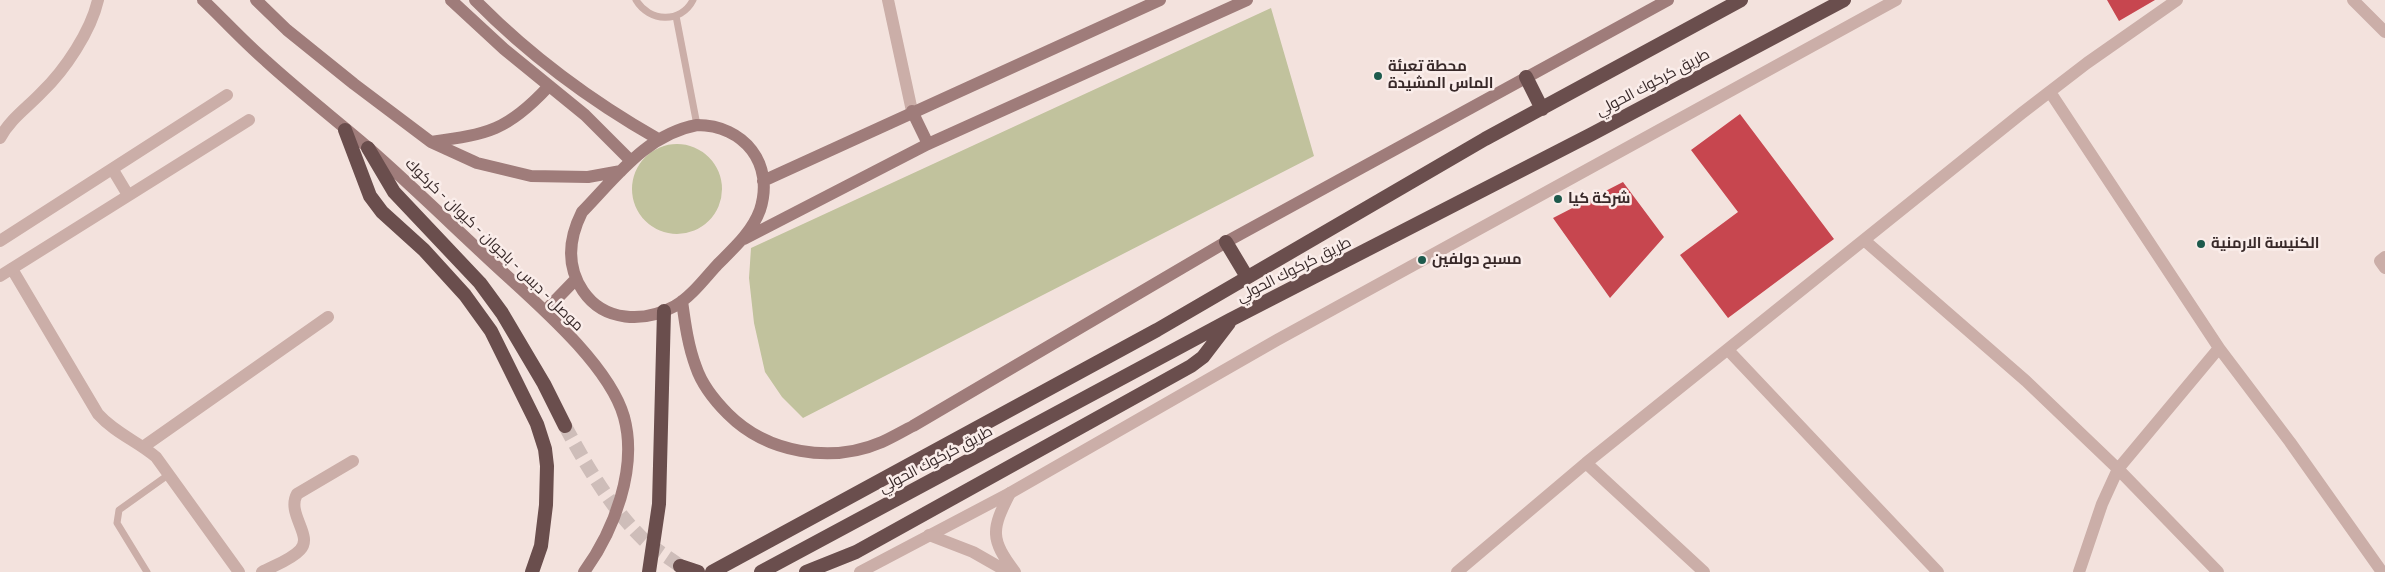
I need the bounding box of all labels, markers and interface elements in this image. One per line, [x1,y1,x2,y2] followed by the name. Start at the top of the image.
[1593,45,1713,121] street label: طريق كركوك الحولي
[1388,58,1493,93] place label: محطة تعبئة الماس المشيدة
[1372,70,1384,82] marker: محطة تعبئة الماس المشيدة
[401,155,587,335] street label: موصل - دبس - باجوان - كيوان - كركوك
[1568,190,1630,208] place label: شركة كيا
[1552,193,1564,205] marker: شركة كيا
[1234,233,1354,307] street label: طريق كركوك الحولي
[2211,235,2319,253] place label: الكنيسة الارمنية
[2195,238,2207,250] marker: الكنيسة الارمنية
[1432,251,1522,269] place label: مسبح دولفين
[1416,254,1428,266] marker: مسبح دولفين
[876,422,996,498] street label: طريق كركوك الحولي

